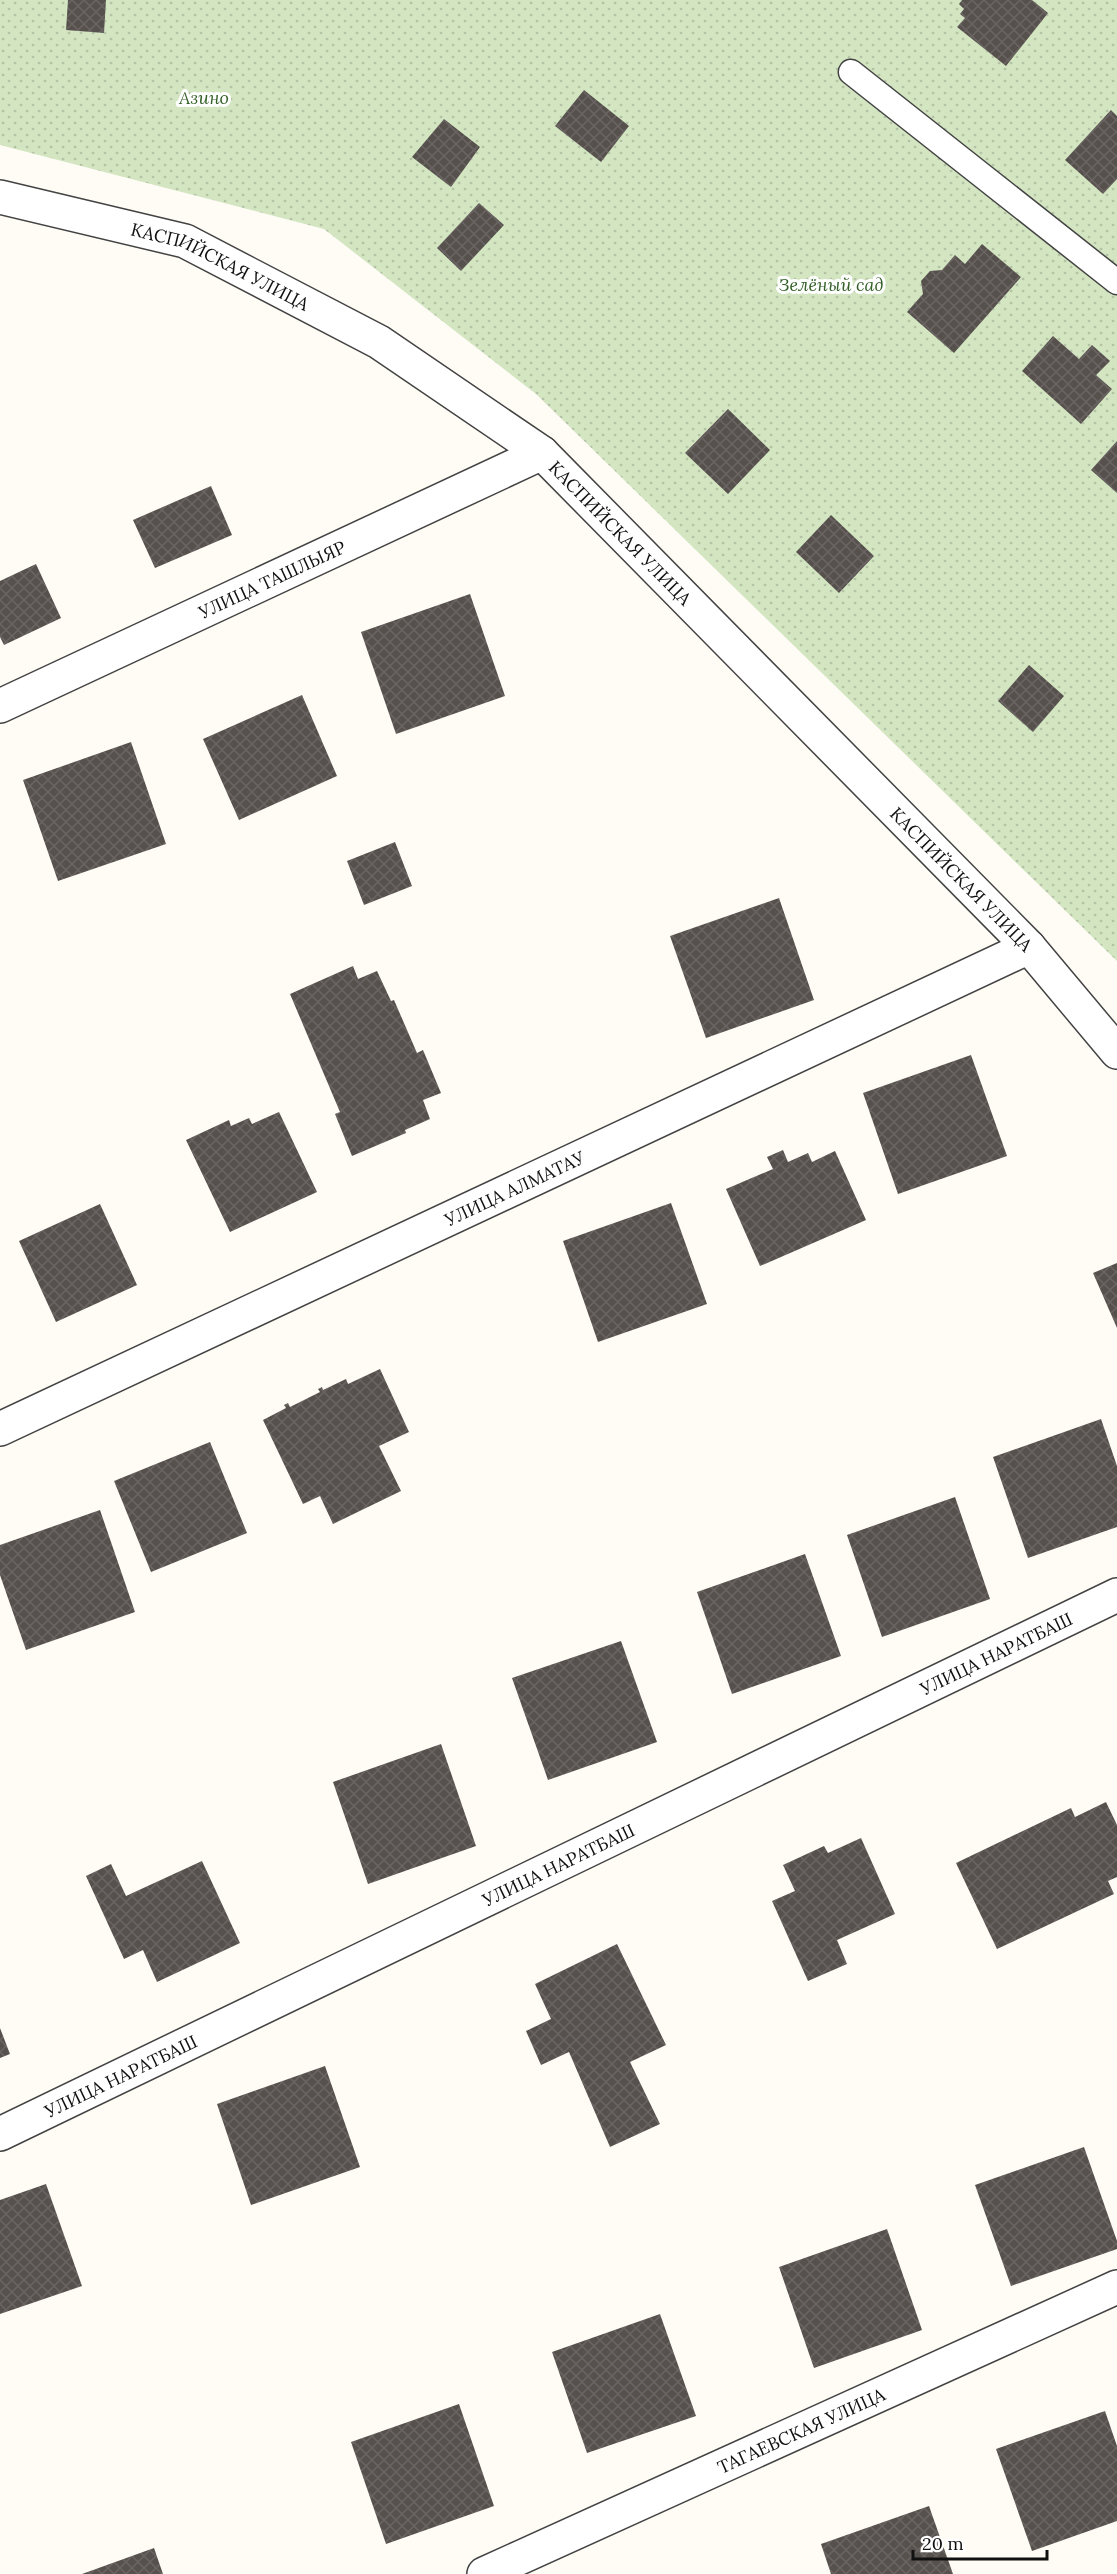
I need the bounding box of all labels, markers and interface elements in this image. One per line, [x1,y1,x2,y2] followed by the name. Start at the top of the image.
[178,86,229,109] park label: Азино
[129,217,314,316] street label: КАСПИЙСКАЯ УЛИЦА
[779,273,883,296] park label: Зелёный сад
[544,456,697,610] street label: КАСПИЙСКАЯ УЛИЦА
[194,535,349,624] street label: УЛИЦА ТАШЛЫЯР
[886,802,1038,956] street label: КАСПИЙСКАЯ УЛИЦА
[440,1145,589,1231] street label: УЛИЦА АЛМАТАУ
[915,1607,1076,1700] street label: УЛИЦА НАРАТБАШ
[477,1818,638,1912] street label: УЛИЦА НАРАТБАШ
[40,2029,201,2123] street label: УЛИЦА НАРАТБАШ
[714,2382,889,2478] street label: ТАГАЕВСКАЯ УЛИЦА
[913,2523,1046,2561] scale bar
[922,2532,964,2555] text: 20 m

